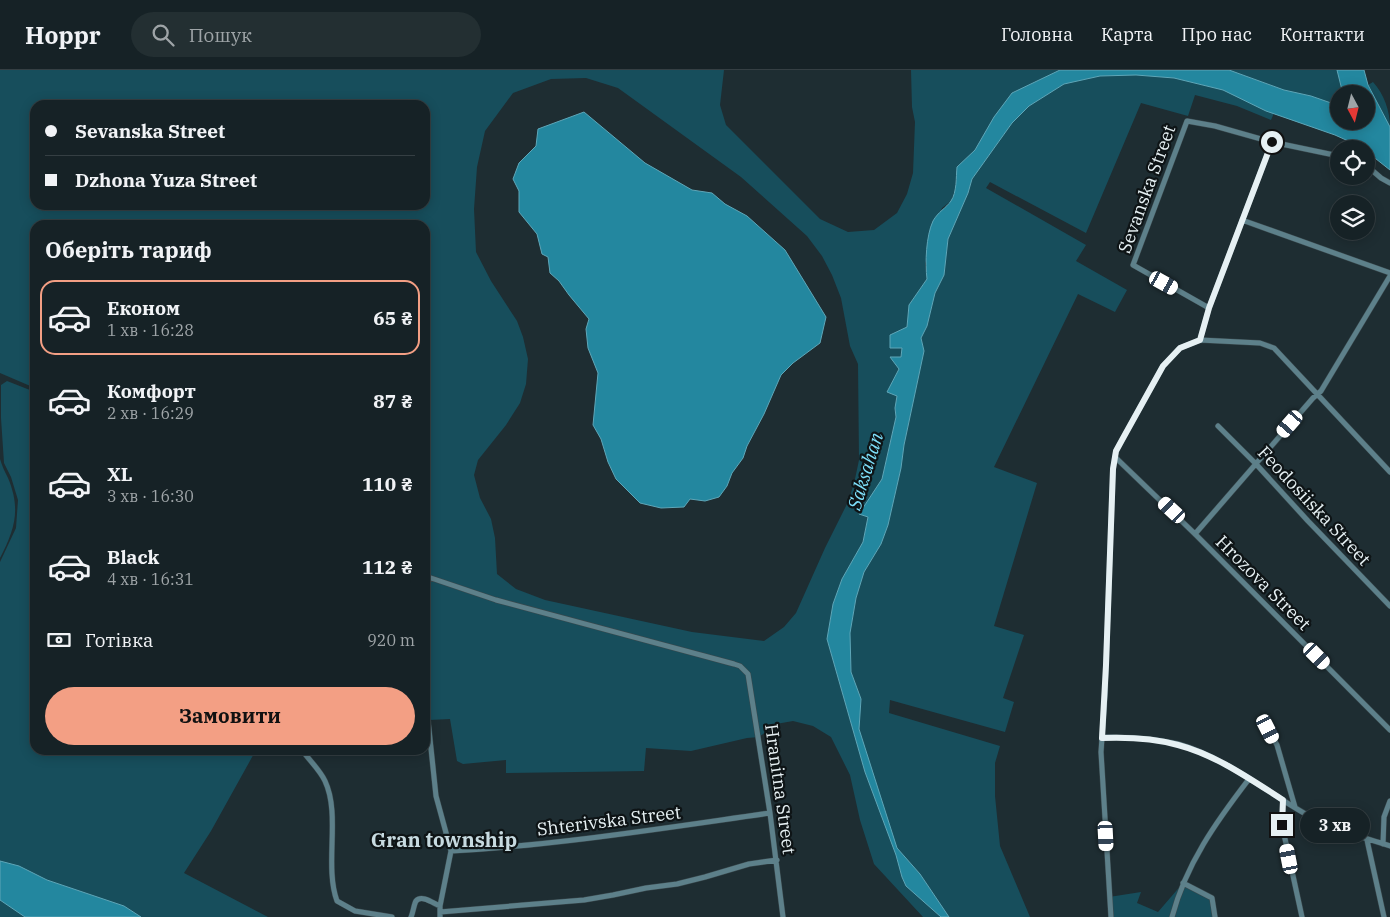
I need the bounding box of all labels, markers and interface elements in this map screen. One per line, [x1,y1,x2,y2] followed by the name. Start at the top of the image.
[131,12,481,57] search box
[25,19,101,51] text: Hoppr
[149,21,177,49] icon: search
[189,23,252,47] text: Пошук
[1001,23,1073,46] text: Головна
[1101,23,1153,46] text: Карта
[1181,23,1252,46] text: Про нас
[1280,23,1365,46] text: Контакти
[1330,85,1375,130] north arrow
[1330,85,1375,240] map controls
[75,119,225,143] text: Sevanska Street
[1113,122,1180,256] street label: Sevanska Street
[1261,131,1283,153] route start
[1330,140,1375,185] button: locate
[75,168,257,192] text: Dzhona Yuza Street
[1330,195,1375,240] button: layers
[45,235,212,264] text: Оберіть тариф
[1147,269,1180,297] car
[47,295,92,340] icon: car
[107,296,180,320] text: Економ
[373,306,413,330] text: 65 ₴
[107,320,194,340] text: 1 хв · 16:28
[47,378,92,423] icon: car
[107,379,196,403] text: Комфорт
[373,389,413,413] text: 87 ₴
[107,403,194,423] text: 2 хв · 16:29
[1274,408,1305,440] car
[842,429,888,514] water label: Saksahan
[1253,441,1376,570] street label: Feodosiiska Street
[47,461,92,506] icon: car
[107,462,133,486] text: XL
[362,472,413,496] text: 110 ₴
[107,486,194,506] text: 3 хв · 16:30
[1155,494,1188,526] car
[1211,530,1316,635] street label: Hrozova Street
[47,544,92,589] icon: car
[107,545,159,569] text: Black
[362,555,413,579] text: 112 ₴
[107,569,194,589] text: 4 хв · 16:31
[45,626,73,654] icon: cash
[85,628,153,652] text: Готівка
[367,630,415,650] text: 920 m
[1301,640,1332,672] car
[45,687,415,745] button: Замовити
[1254,712,1281,746] car
[760,722,801,856] street label: Hranitna Street
[536,800,682,841] street label: Shterivska Street
[1300,808,1370,842] callout: 3 хв
[1271,814,1293,836] route end
[1319,815,1351,835] text: 3 хв
[1097,821,1114,851] car
[371,826,517,853] district label: Gran township
[1278,843,1299,875] car

